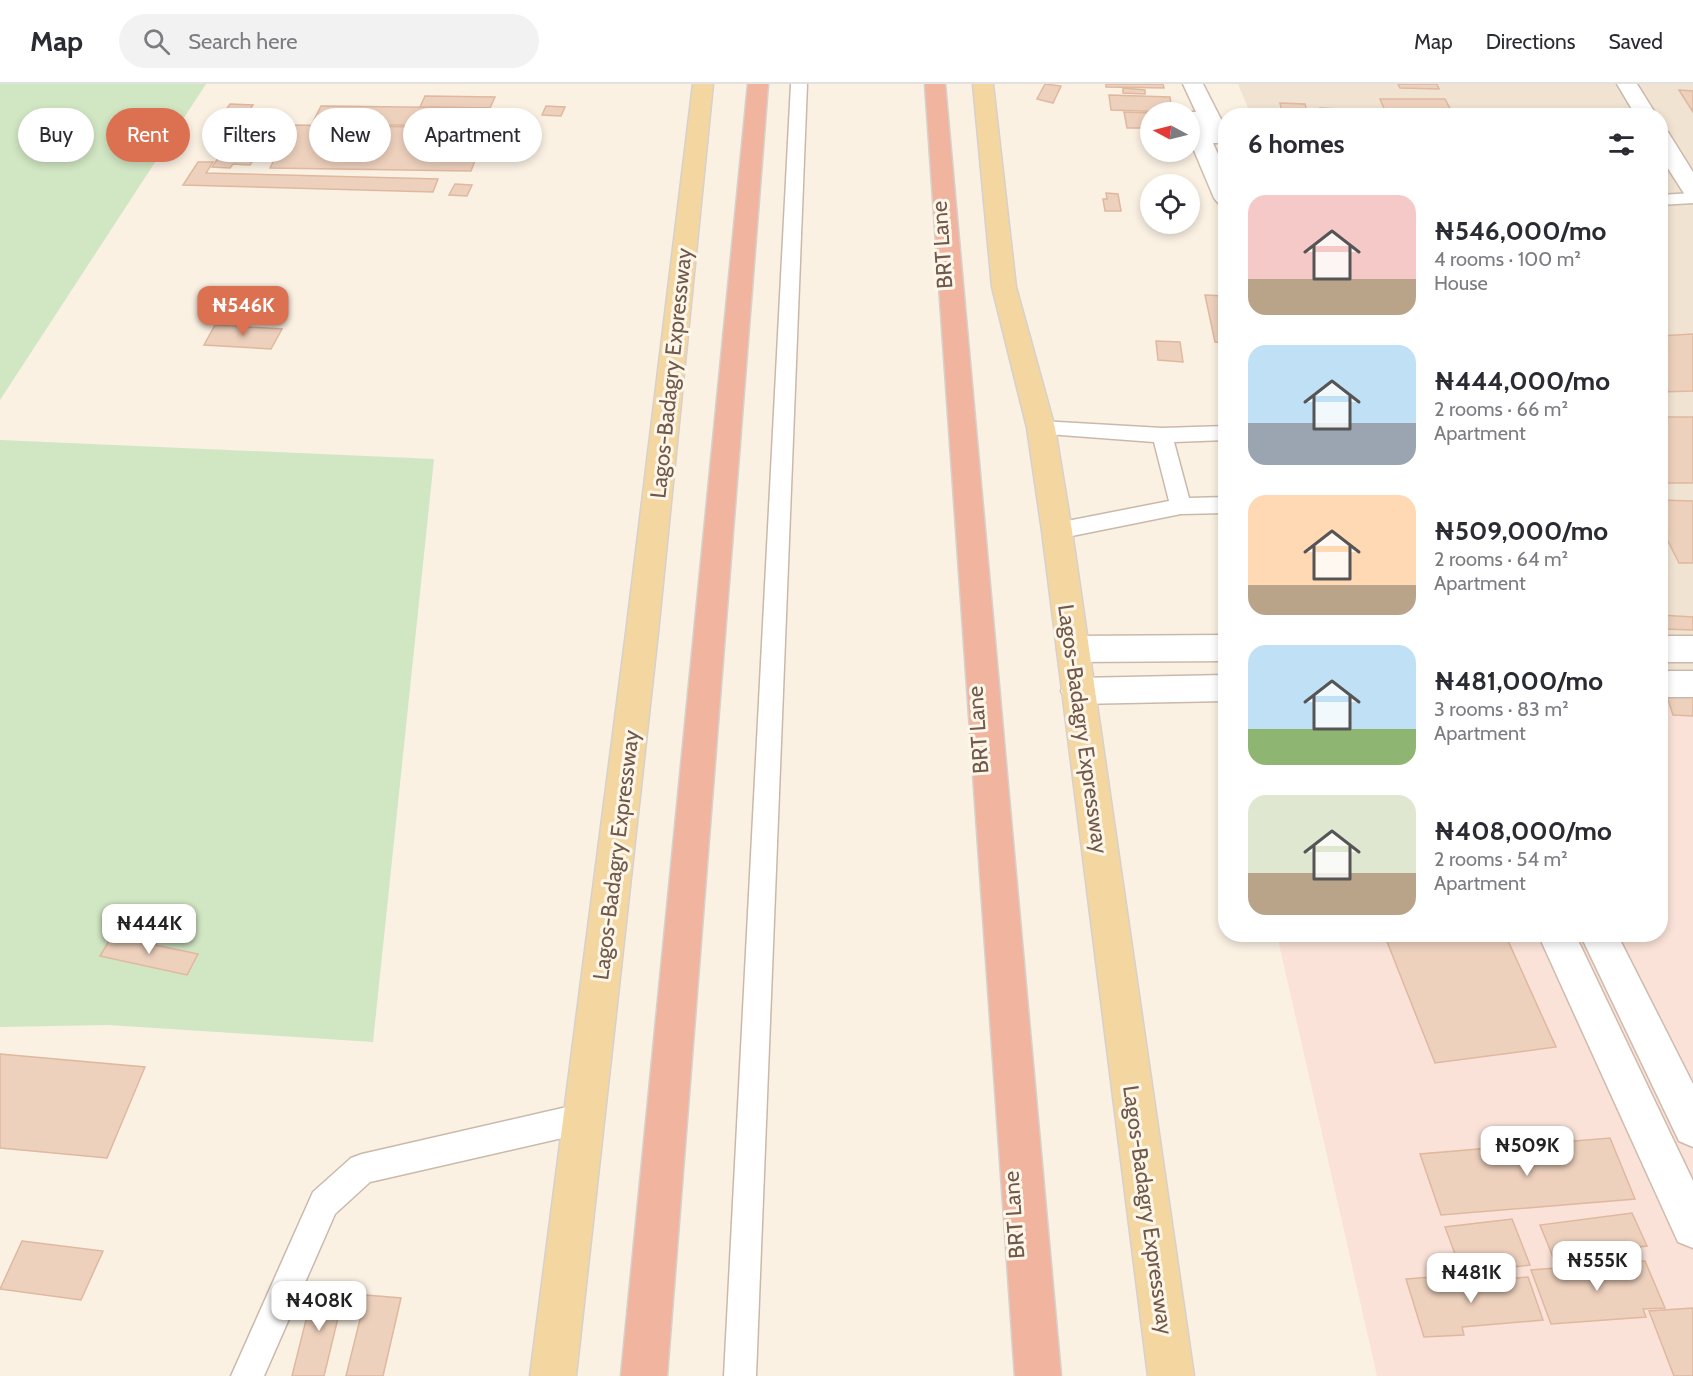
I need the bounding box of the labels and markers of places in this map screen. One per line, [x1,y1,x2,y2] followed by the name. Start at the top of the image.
[201,286,285,337] pin: ₦546K
[107,904,191,955] pin: ₦444K
[1485,1126,1569,1177] pin: ₦509K
[1555,1241,1639,1292] pin: ₦555K
[1429,1253,1513,1304] pin: ₦481K
[277,1281,361,1332] pin: ₦408K

